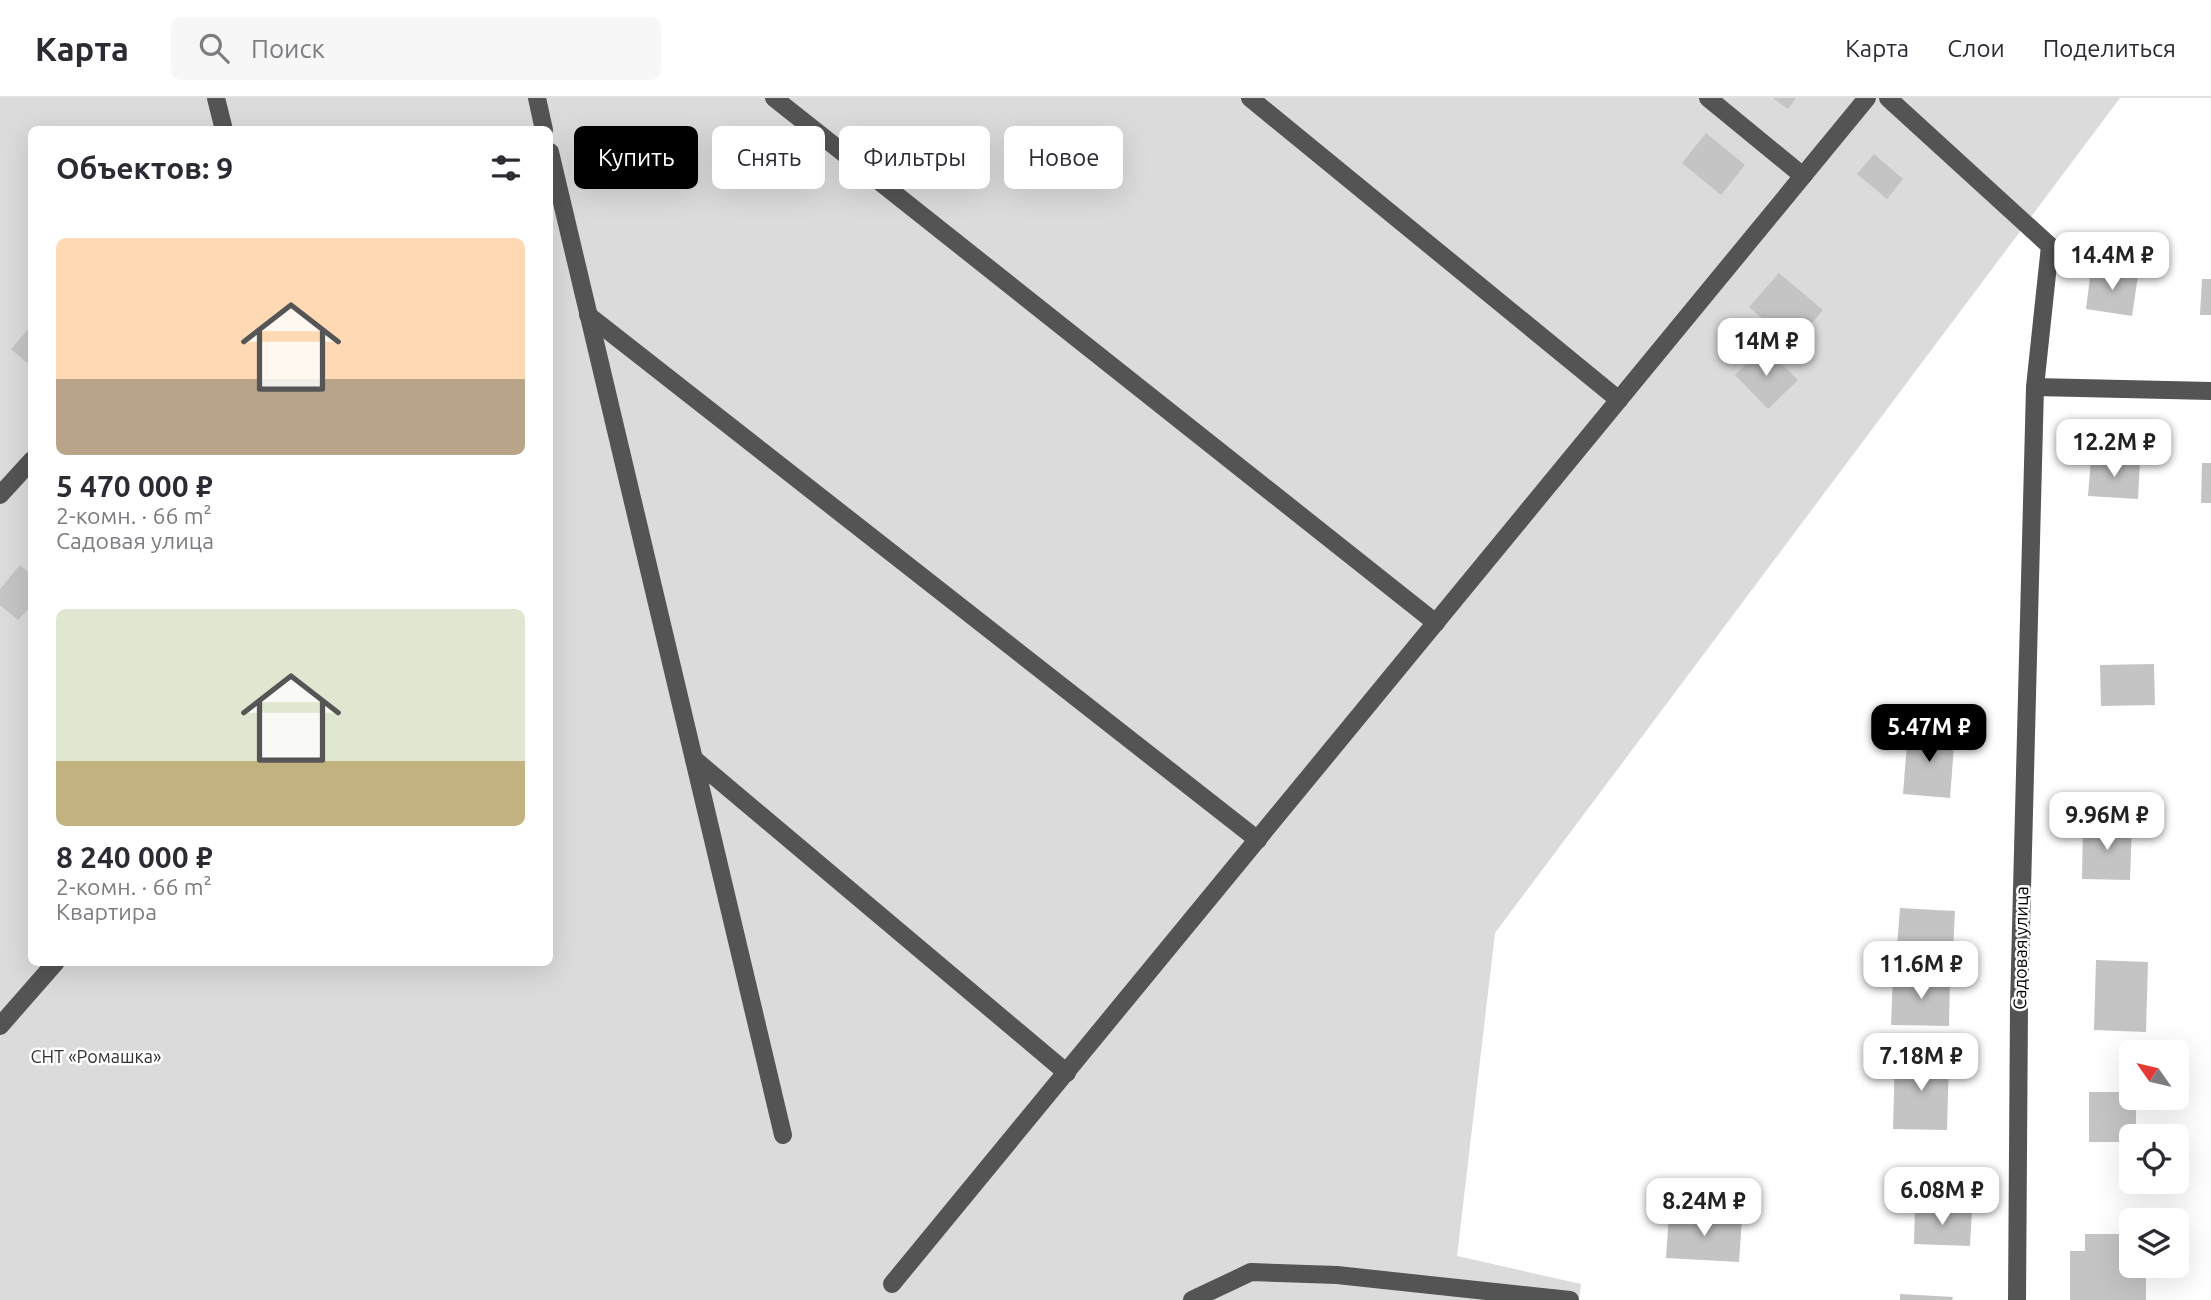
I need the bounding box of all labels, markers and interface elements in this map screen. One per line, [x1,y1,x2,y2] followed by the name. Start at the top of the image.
[171,17,661,80] search box
[195,29,233,67] icon: search
[35,30,129,67] text: Карта
[251,34,325,63] text: Поиск
[1845,35,1909,62] text: Карта
[1947,35,2005,62] text: Слои
[2043,35,2176,62] text: Поделиться
[574,126,698,189] chip: Купить
[712,126,825,189] chip: Снять
[839,126,990,189] chip: Фильтры
[1004,126,1123,189] chip: Новое
[487,149,525,187] icon: filters
[56,151,233,185] text: Объектов: 9
[2047,232,2177,292] pin: 14.4M ₽
[2070,242,2154,267] text: 14.4M ₽
[228,284,354,410] icon: home
[1717,318,1815,378] pin: 14M ₽
[1734,328,1798,353] text: 14M ₽
[2049,420,2179,479] pin: 12.2M ₽
[2072,429,2156,454] text: 12.2M ₽
[56,469,213,503] text: 5 470 000 ₽
[56,503,212,528] text: 2-комн. · 66 m²
[56,528,214,553] text: Садовая улица
[228,655,354,781] icon: home
[1864,704,1994,764] pin: 5.47M ₽
[1887,714,1971,739] text: 5.47M ₽
[2042,792,2172,852] pin: 9.96M ₽
[2065,802,2149,827] text: 9.96M ₽
[56,840,213,874] text: 8 240 000 ₽
[56,874,212,899] text: 2-комн. · 66 m²
[2009,886,2031,1010] street label: Садовая улица
[56,899,157,924] text: Квартира
[1856,942,1986,1001] pin: 11.6M ₽
[1879,951,1963,976] text: 11.6M ₽
[1856,1034,1986,1093] pin: 7.18M ₽
[2119,1040,2189,1110] north arrow
[2119,1040,2189,1278] map controls
[1879,1043,1963,1068] text: 7.18M ₽
[30,1046,162,1066] park label: СНТ «Ромашка»
[2119,1124,2189,1194] button: locate
[1877,1168,2007,1227] pin: 6.08M ₽
[1900,1177,1984,1202] text: 6.08M ₽
[1639,1178,1769,1238] pin: 8.24M ₽
[1662,1188,1746,1213] text: 8.24M ₽
[2119,1208,2189,1278] button: layers

